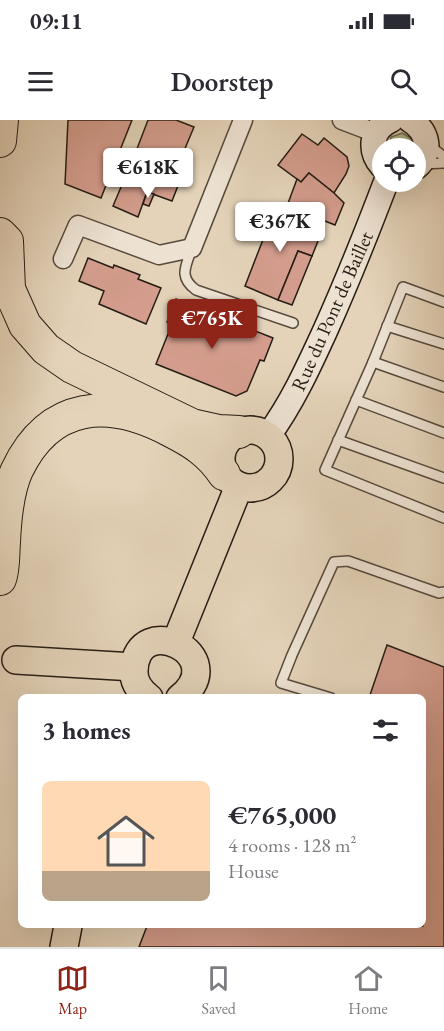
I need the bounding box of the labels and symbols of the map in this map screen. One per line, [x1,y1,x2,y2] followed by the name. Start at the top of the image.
[106,148,190,199] pin: €618K
[238,202,322,253] pin: €367K
[285,226,379,395] street label: Rue du Pont de Baillet
[170,299,254,350] pin: €765K

